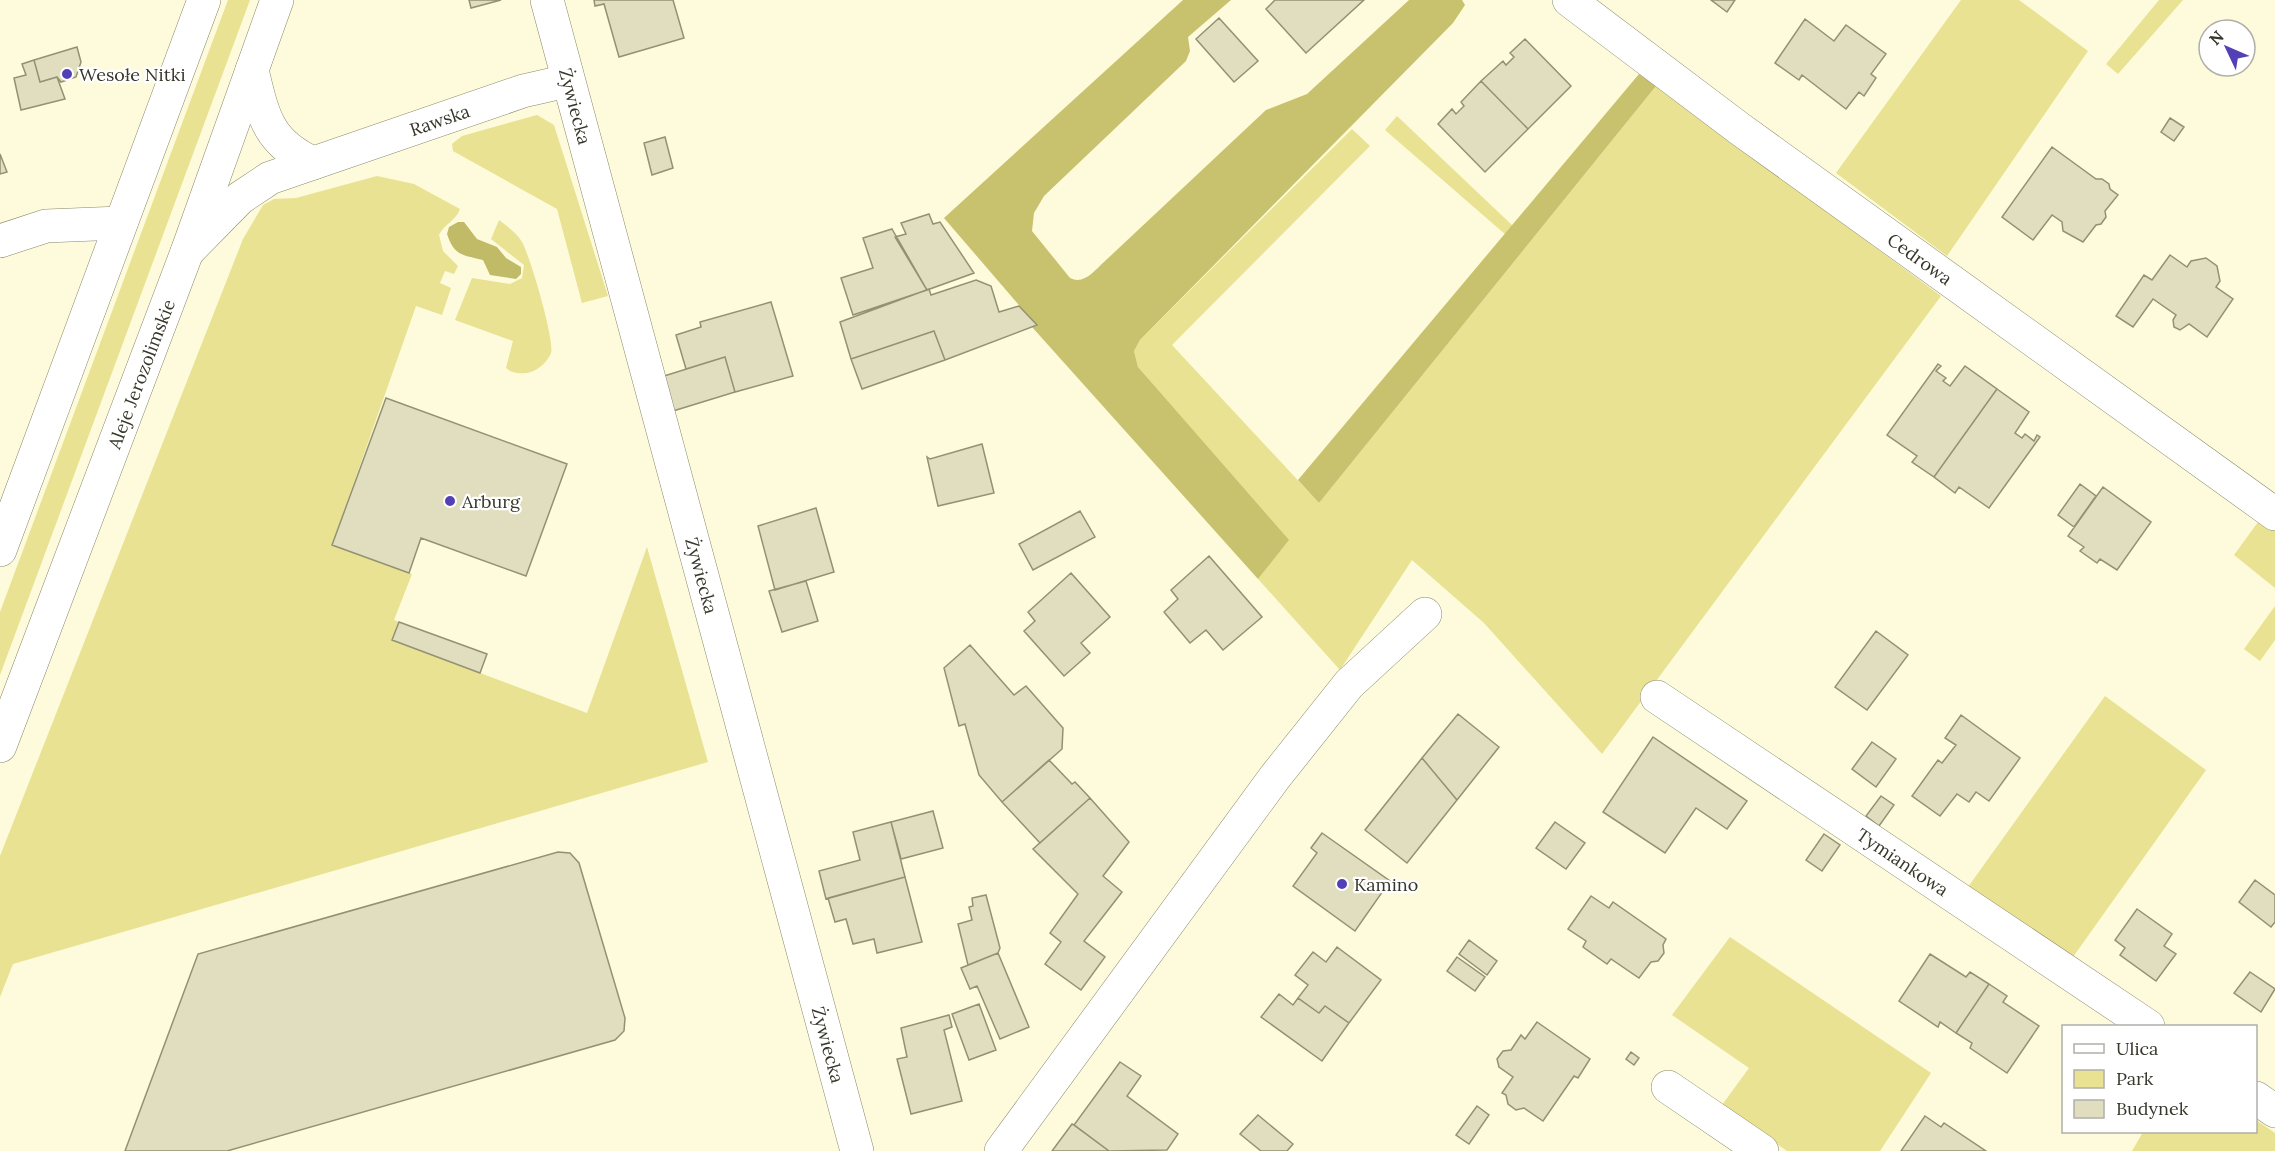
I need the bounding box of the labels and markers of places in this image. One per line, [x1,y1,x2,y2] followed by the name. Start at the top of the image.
[79,63,186,86] place label: Wesołe Nitki
[60,67,74,81] marker: Wesołe Nitki
[461,490,521,513] place label: Arburg
[443,494,457,508] marker: Arburg
[1354,873,1418,896] place label: Kamino
[1335,877,1349,891] marker: Kamino

